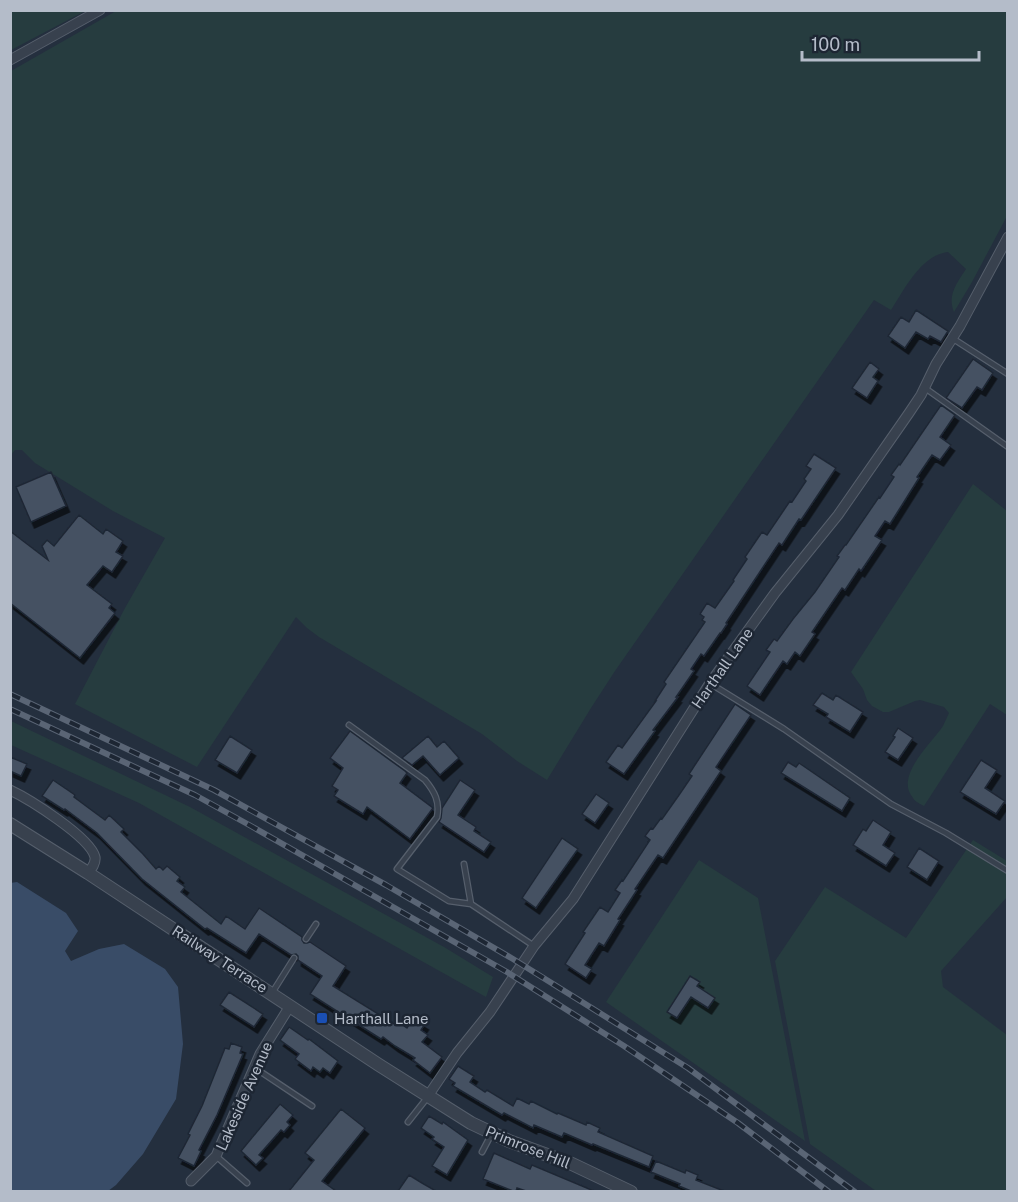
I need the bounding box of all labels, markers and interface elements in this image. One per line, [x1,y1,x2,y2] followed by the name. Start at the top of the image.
[802,24,979,62] scale bar
[811,34,860,55] text: 100 m
[688,624,756,712] street label: Harthall Lane
[169,922,271,996] street label: Railway Terrace
[334,1010,429,1027] place label: Harthall Lane
[315,1011,329,1025] marker: Harthall Lane
[212,1039,276,1153] street label: Lakeside Avenue
[483,1122,573,1172] street label: Primrose Hill

